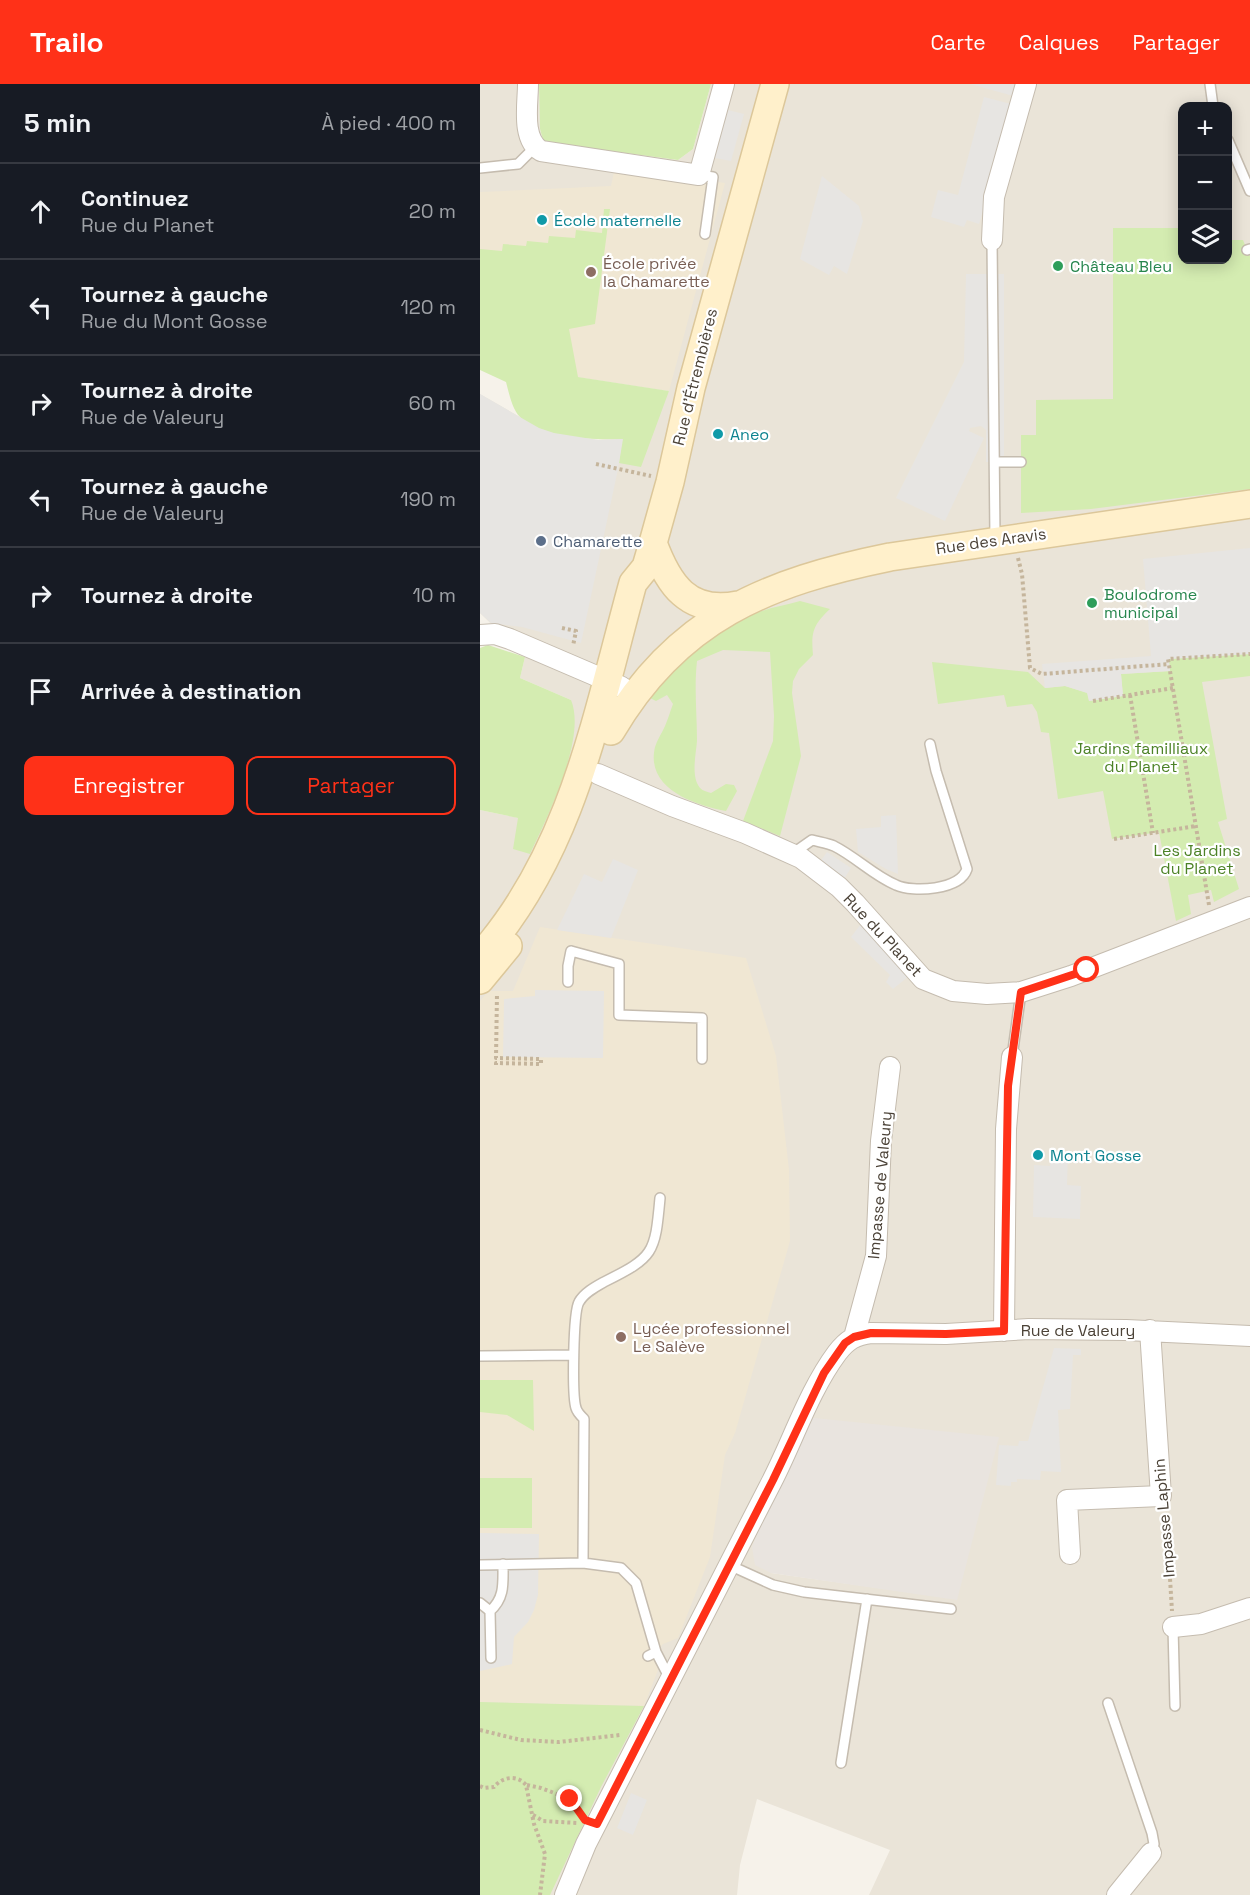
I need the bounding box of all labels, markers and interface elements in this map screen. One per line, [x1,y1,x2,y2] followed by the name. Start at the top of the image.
[30,24,104,60] text: Trailo
[931,29,986,56] text: Carte
[1019,29,1099,56] text: Calques
[1132,29,1220,56] text: Partager
[1178,102,1232,264] map controls
[1178,102,1232,156] button: +
[24,106,91,140] text: 5 min
[322,110,456,136] text: À pied · 400 m
[1178,156,1232,210] button: −
[81,184,189,212] text: Continuez
[24,195,57,228] icon: ahead
[409,198,456,224] text: 20 m
[554,210,682,231] place label: École maternelle
[1178,210,1232,264] button: layers
[81,212,214,238] text: Rue du Planet
[535,213,549,227] marker: École maternelle
[603,253,710,292] place label: École privée la Chamarette
[1070,256,1172,277] place label: Château Bleu
[1051,259,1065,273] marker: Château Bleu
[584,265,598,279] marker: École privée la Chamarette
[81,280,268,308] text: Tournez à gauche
[24,291,57,324] icon: left
[400,294,456,320] text: 120 m
[668,306,722,448] street label: Rue d'Étrembières
[81,308,268,334] text: Rue du Mont Gosse
[81,376,253,404] text: Tournez à droite
[24,387,57,420] icon: right
[409,390,456,416] text: 60 m
[81,404,224,430] text: Rue de Valeury
[730,424,769,445] place label: Aneo
[711,427,725,441] marker: Aneo
[81,472,268,500] text: Tournez à gauche
[24,483,57,516] icon: left
[400,486,456,512] text: 190 m
[81,500,224,526] text: Rue de Valeury
[934,523,1048,559] street label: Rue des Aravis
[553,531,642,552] place label: Chamarette
[534,534,548,548] marker: Chamarette
[24,579,57,612] icon: right
[81,581,253,609] text: Tournez à droite
[412,582,456,608] text: 10 m
[1104,584,1197,623] place label: Boulodrome municipal
[1085,596,1099,610] marker: Boulodrome municipal
[24,675,57,708] icon: arrive
[81,677,302,705] text: Arrivée à destination
[1074,738,1208,777] park label: Jardins familliaux du Planet
[24,756,234,815] button: Enregistrer
[246,756,456,815] button: Partager
[1153,840,1241,879] park label: Les Jardins du Planet
[839,889,927,981] street label: Rue du Planet
[1073,956,1099,982] route start
[863,1110,897,1260] street label: Impasse de Valeury
[1050,1145,1142,1166] place label: Mont Gosse
[1031,1148,1045,1162] marker: Mont Gosse
[633,1318,790,1357] place label: Lycée professionnel Le Salève
[1021,1320,1135,1341] street label: Rue de Valeury
[614,1330,628,1344] marker: Lycée professionnel Le Salève
[1148,1458,1180,1578] street label: Impasse Laphin
[556,1785,582,1811] route end

